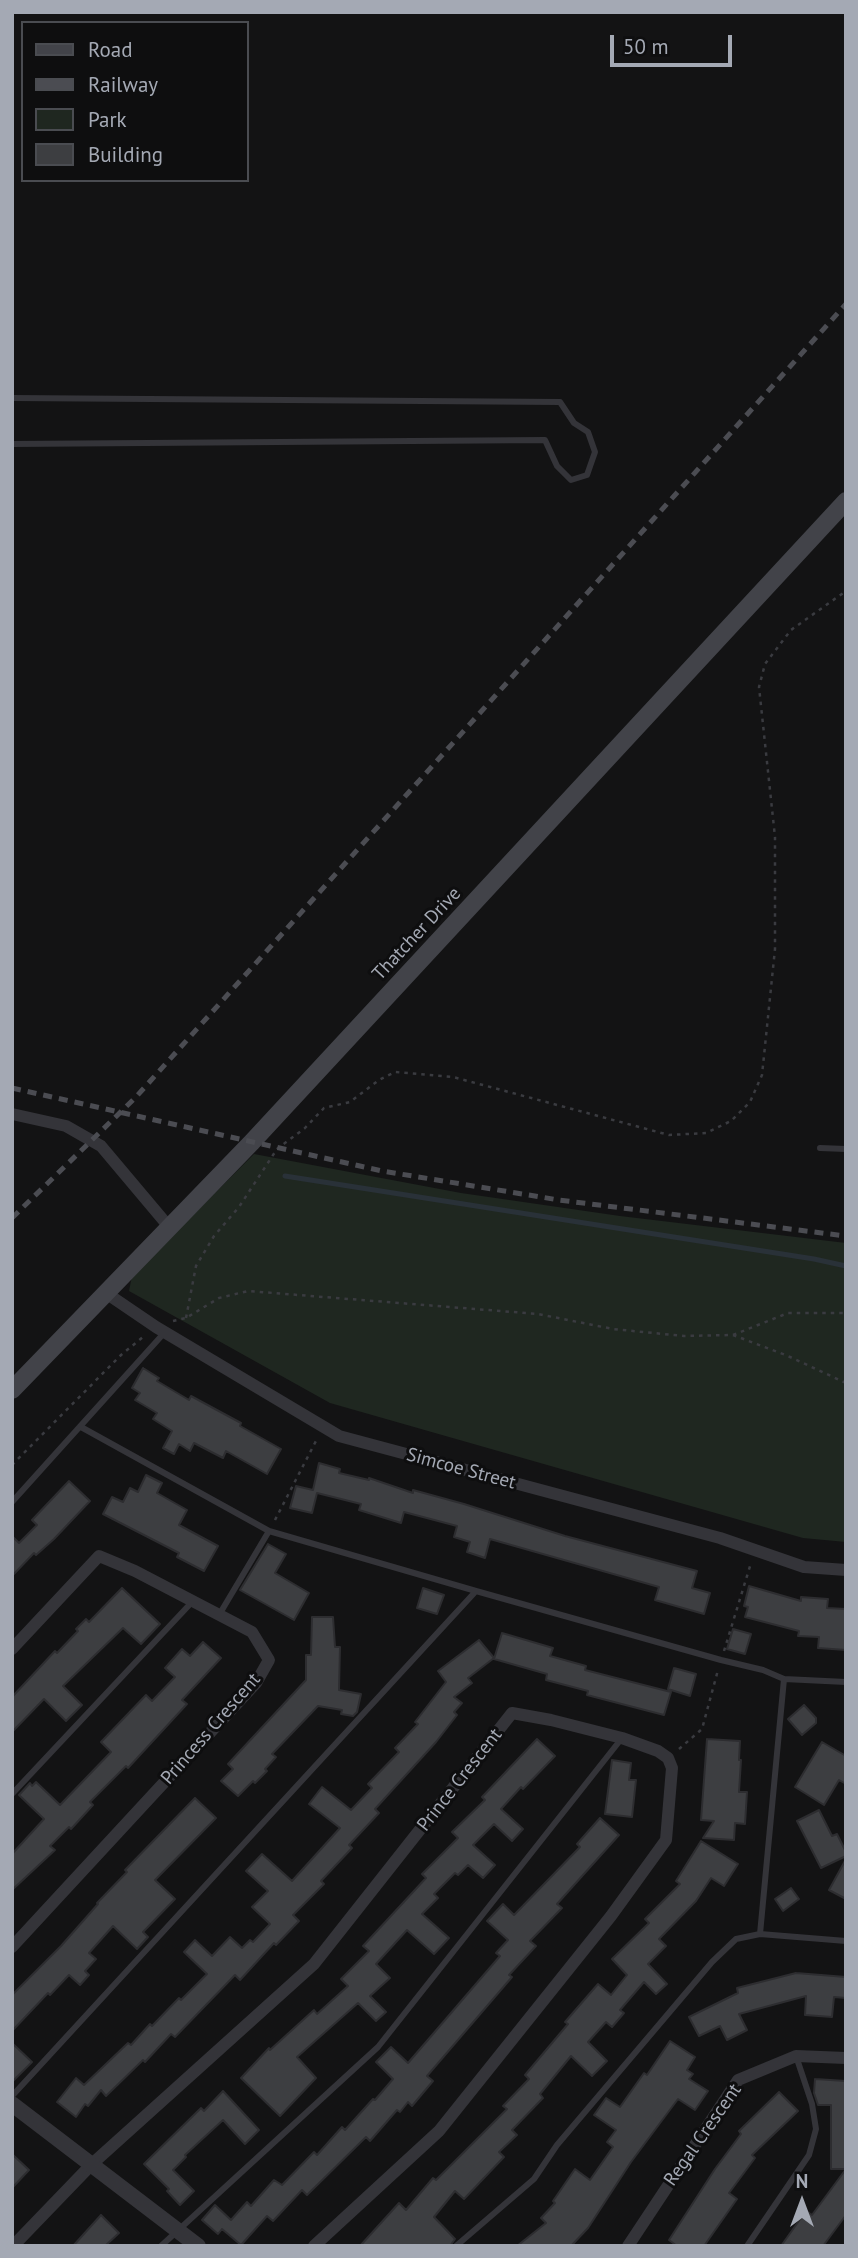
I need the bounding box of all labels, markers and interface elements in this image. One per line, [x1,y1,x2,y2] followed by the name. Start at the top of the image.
[21,21,248,182] legend
[613,21,736,65] scale bar
[623,33,669,60] text: 50 m
[88,36,132,63] text: Road
[88,71,158,98] text: Railway
[88,106,127,133] text: Park
[88,141,163,168] text: Building
[368,883,466,985] street label: Thatcher Drive
[404,1443,518,1495] street label: Simcoe Street
[156,1669,266,1789] street label: Princess Crescent
[413,1724,507,1836] street label: Prince Crescent
[659,2080,747,2190] street label: Regal Crescent
[767,2167,837,2237] north arrow
[796,2169,808,2193] text: N

